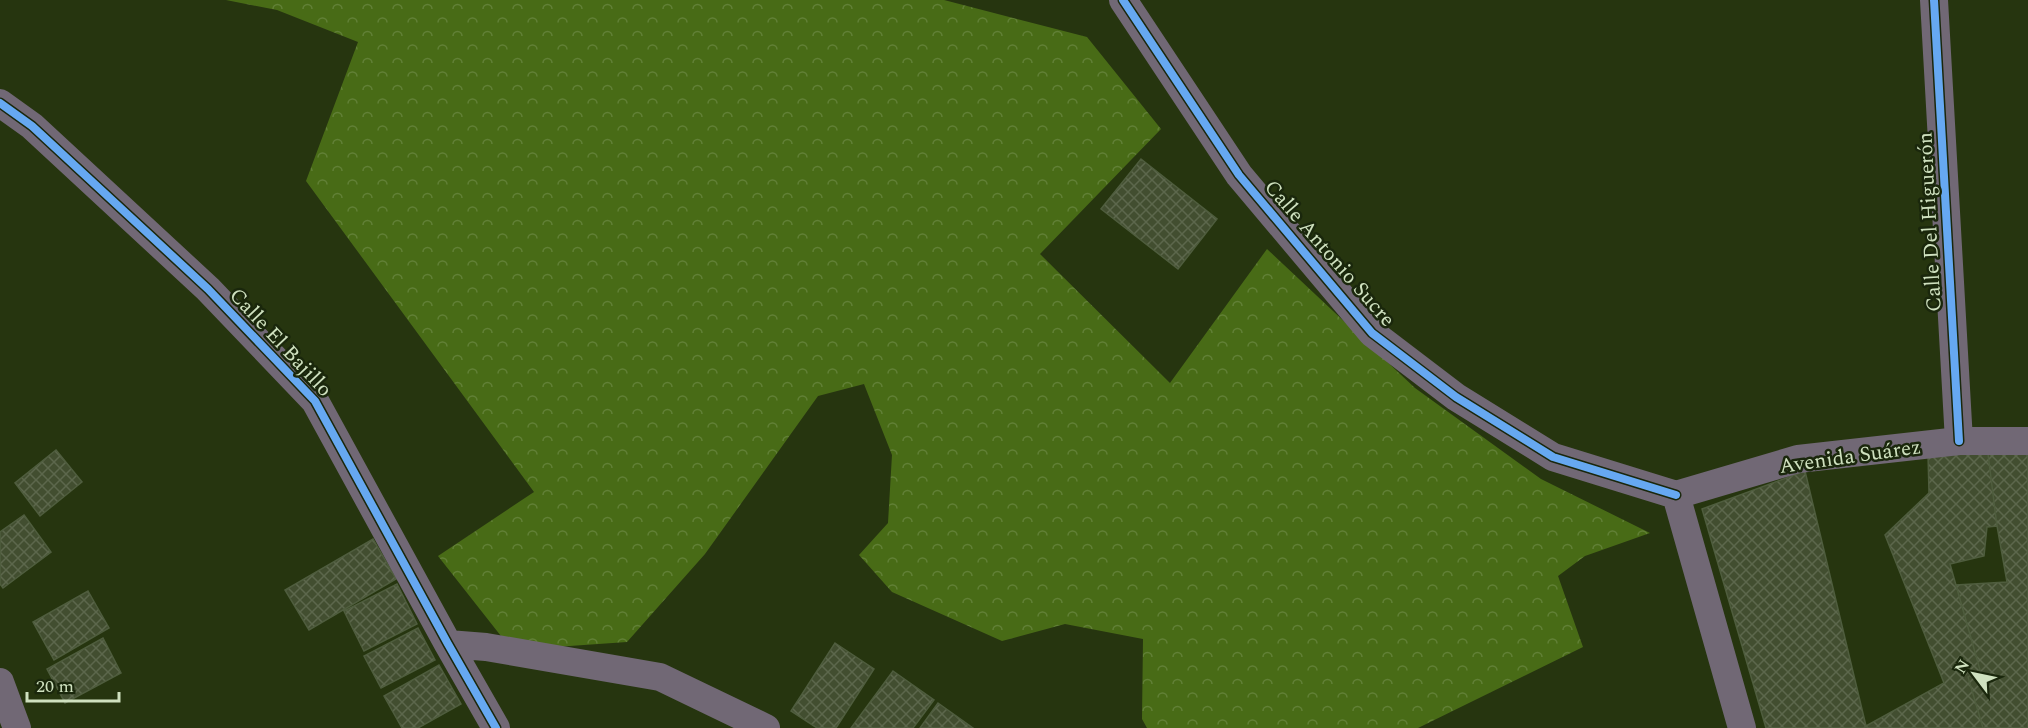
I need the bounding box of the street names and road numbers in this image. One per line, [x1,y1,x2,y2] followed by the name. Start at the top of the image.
[1909,131,1951,313] street label: Calle Del Higuerón
[1256,173,1403,335] street label: Calle Antonio Sucre
[221,281,339,405] street label: Calle El Bajillo
[1777,431,1923,483] street label: Avenida Suárez

